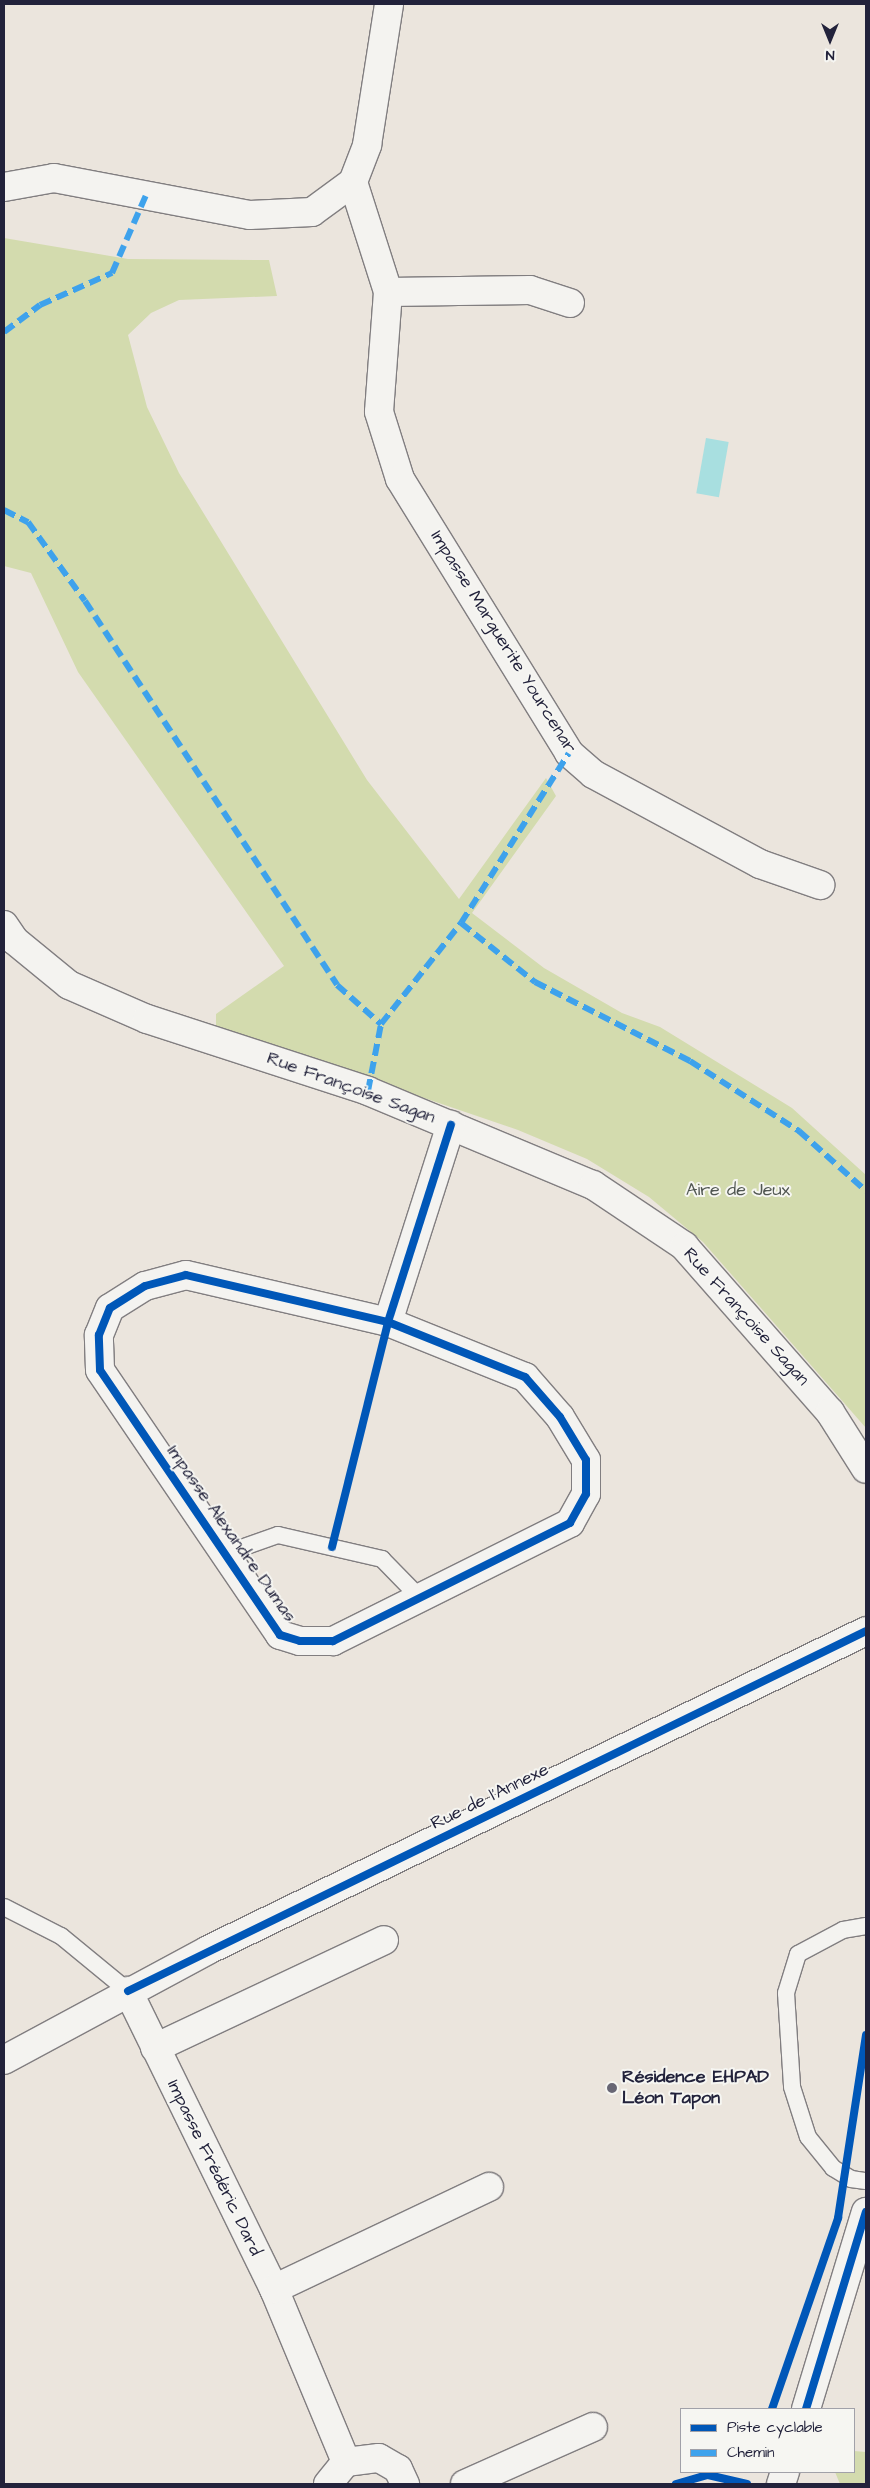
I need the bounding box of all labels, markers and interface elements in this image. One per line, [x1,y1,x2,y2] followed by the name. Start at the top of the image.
[805,15,855,65] north arrow
[826,45,834,65] text: N
[425,527,581,757] street label: Impasse Marguerite Yourcenar
[264,1047,438,1129] street label: Rue Françoise Sagan
[686,1179,790,1201] park label: Aire de Jeux
[678,1244,814,1390] street label: Rue Françoise Sagan
[162,1441,300,1627] street label: Impasse Alexandre Dumas
[428,1759,552,1835] street label: Rue de l'Annexe
[622,2067,769,2110] place label: Résidence EHPAD Léon Tapon
[162,2076,266,2260] street label: Impasse Frédéric Dard
[606,2082,618,2094] marker: Résidence EHPAD Léon Tapon
[680,2408,855,2473] legend
[727,2417,823,2438] text: Piste cyclable
[727,2442,775,2463] text: Chemin

